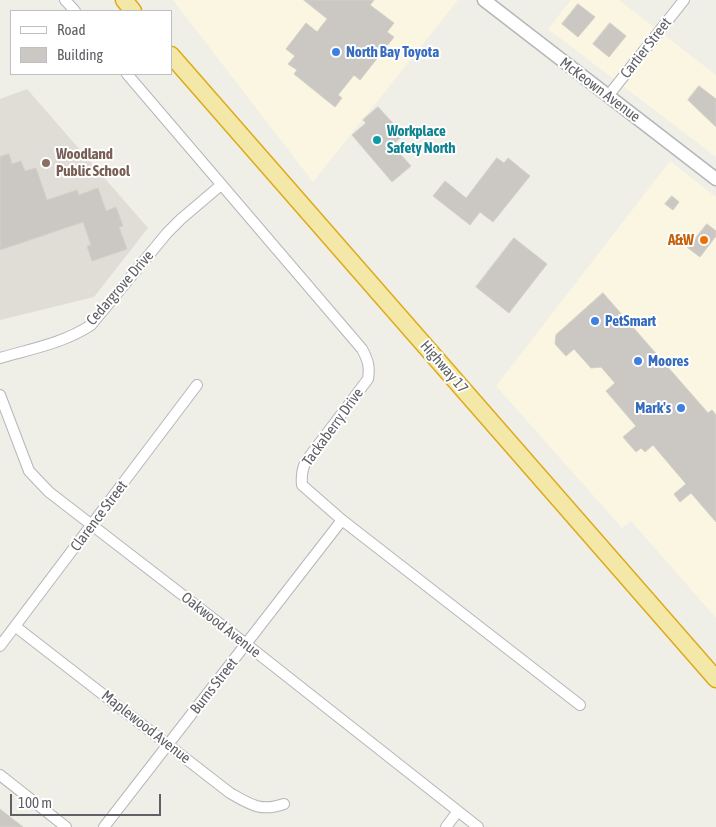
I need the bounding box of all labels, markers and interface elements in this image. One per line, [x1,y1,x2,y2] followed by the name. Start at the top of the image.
[10,10,172,75] legend
[617,14,675,82] street label: Cartier Street
[57,21,86,38] text: Road
[346,43,439,61] place label: North Bay Toyota
[57,46,103,63] text: Building
[330,46,342,58] marker: North Bay Toyota
[556,54,644,126] street label: McKeown Avenue
[387,122,456,157] place label: Workplace Safety North
[371,134,383,146] marker: Workplace Safety North
[56,145,130,180] place label: Woodland Public School
[40,157,52,169] marker: Woodland Public School
[668,231,694,249] place label: A&W
[698,234,710,246] marker: A&W
[83,247,157,329] street label: Cedargrove Drive
[605,312,656,330] place label: PetSmart
[589,315,601,327] marker: PetSmart
[416,337,472,397] street label: Highway 17
[648,352,689,370] place label: Moores
[632,355,644,367] marker: Moores
[299,385,367,469] street label: Tackaberry Drive
[635,399,671,417] place label: Mark's
[675,402,687,414] marker: Mark's
[67,477,131,555] street label: Clarence Street
[178,588,264,662] street label: Oakwood Avenue
[186,654,242,718] street label: Burns Street
[98,687,194,767] street label: Maplewood Avenue
[12,784,164,816] scale bar
[18,794,52,811] text: 100 m

